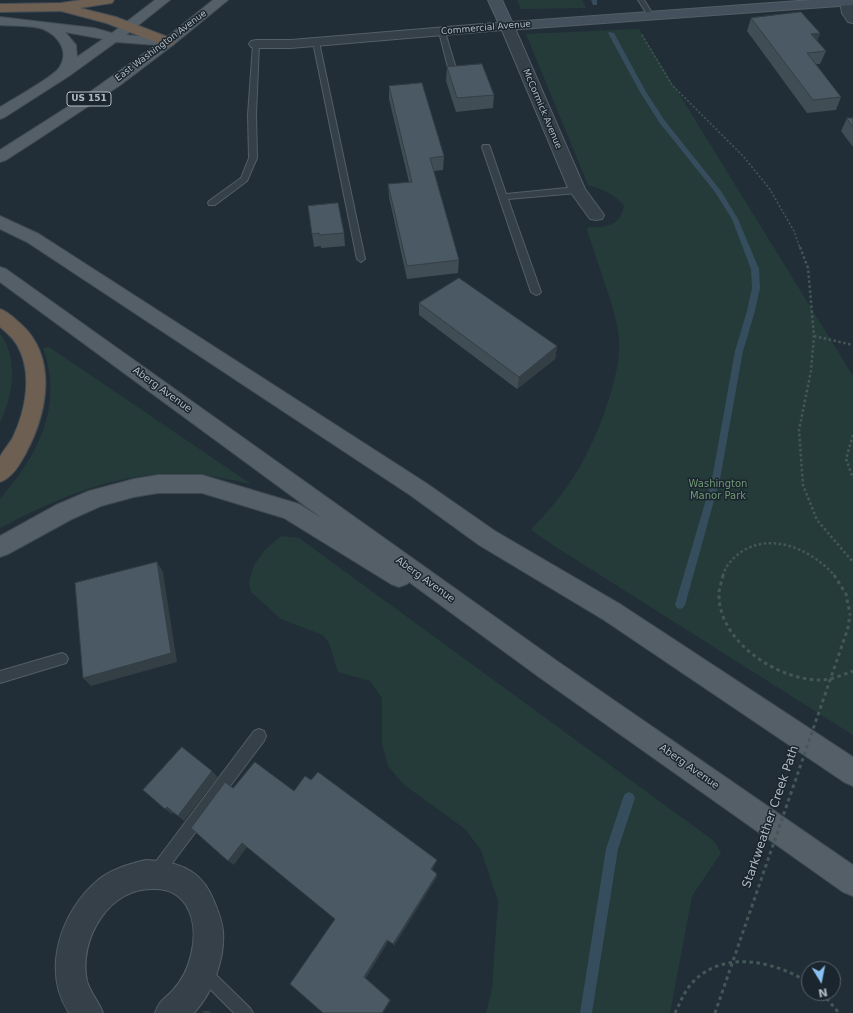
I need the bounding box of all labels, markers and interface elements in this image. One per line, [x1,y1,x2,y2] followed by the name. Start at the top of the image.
[113,8,209,84] street label: East Washington Avenue
[441,19,531,37] street label: Commercial Avenue
[520,67,564,151] street label: McCormick Avenue
[67,92,111,106] road number: US 151
[130,365,194,415] street label: Aberg Avenue
[689,478,747,502] park label: Washington Manor Park
[393,555,457,605] street label: Aberg Avenue
[657,742,721,792] street label: Aberg Avenue
[740,744,802,890] street label: Starkweather Creek Path
[801,961,841,1001] north arrow
[817,985,829,1000] text: N

